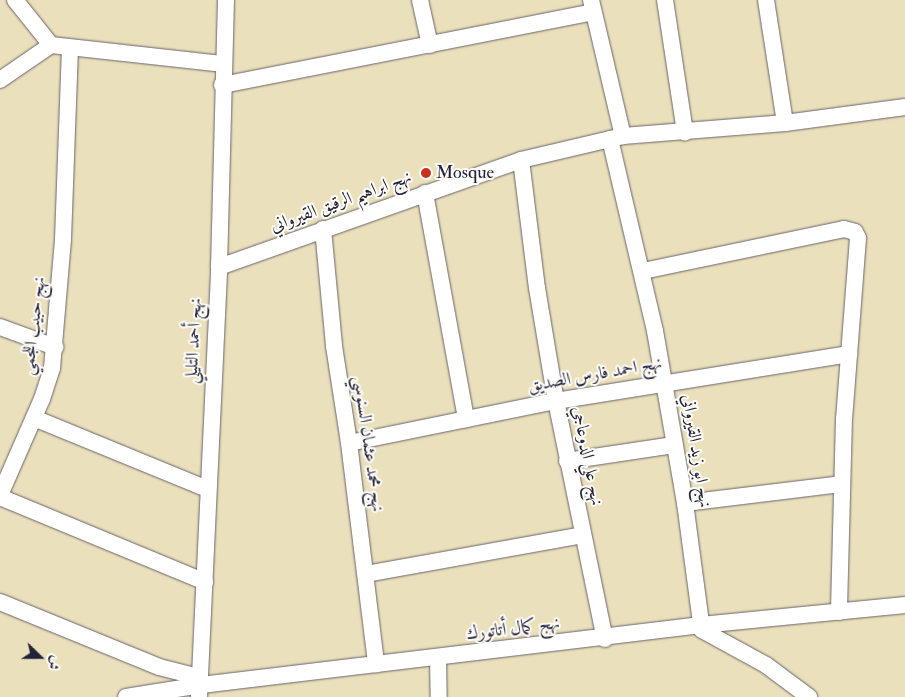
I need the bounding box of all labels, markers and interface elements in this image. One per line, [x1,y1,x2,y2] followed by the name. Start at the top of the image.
[436,162,494,184] place label: Mosque
[267,166,415,238] street label: نهج ابراهيم الرقيق القيرواني
[420,167,432,179] marker: Mosque
[17,275,51,377] street label: نهج حبيب اللجمي
[181,298,207,384] street label: نهج أحمد التليلي
[527,353,663,397] street label: نهج احمد فارس الصديق
[348,375,388,513] street label: نهج محمد عثمان السنوسي
[676,393,716,509] street label: نهج ابو زيد القيرواني
[567,404,607,508] street label: نهج علي الدوعاجي
[465,613,561,645] street label: نهج كمال أتاتورك
[15,632,65,682] north arrow
[44,653,65,672] text: ش

